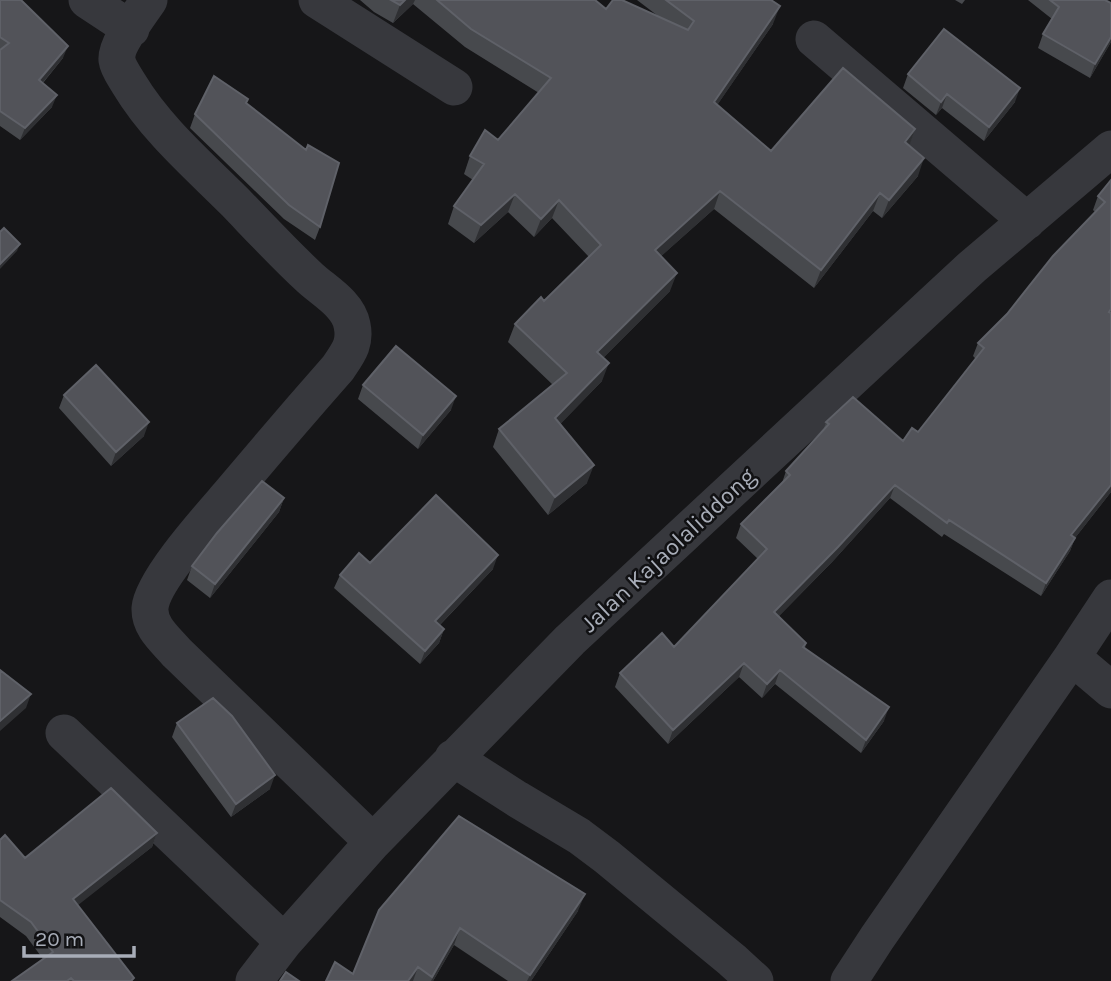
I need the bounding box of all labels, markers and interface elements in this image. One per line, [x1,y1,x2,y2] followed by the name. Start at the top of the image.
[575,462,761,638] street label: Jalan Kajaolaliddong
[24,914,135,958] scale bar
[35,927,84,951] text: 20 m

